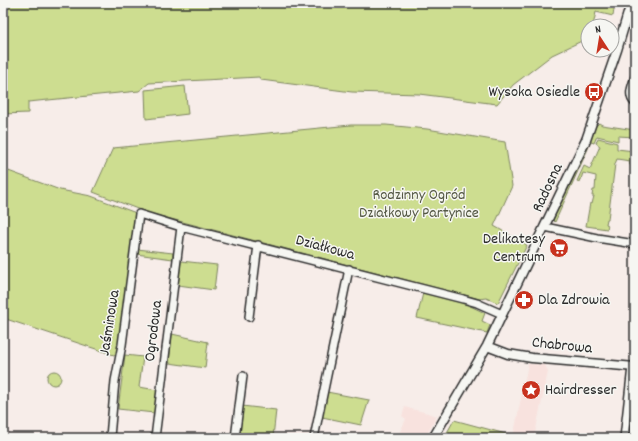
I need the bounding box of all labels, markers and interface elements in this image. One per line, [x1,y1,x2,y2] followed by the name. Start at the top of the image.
[580,18,620,58] north arrow
[594,22,603,39] text: N
[489,81,580,104] place label: Wysoka Osiedle
[583,81,605,103] bus stop icon: Wysoka Osiedle
[527,159,570,216] street label: Radosna
[359,184,479,225] park label: Rodzinny Ogród Działkowy Partynice
[483,228,546,269] place label: Delikatesy Centrum
[293,229,358,267] street label: Działkowa
[548,237,570,259] supermarket icon: Delikatesy Centrum
[93,288,127,358] street label: Jaśminowa
[513,289,535,311] pharmacy icon: Dla Zdrowia
[538,289,610,312] place label: Dla Zdrowia
[139,298,169,363] street label: Ogrodowa
[531,331,594,361] street label: Chabrowa
[520,379,542,401] place icon: Hairdresser
[545,379,617,402] place label: Hairdresser

